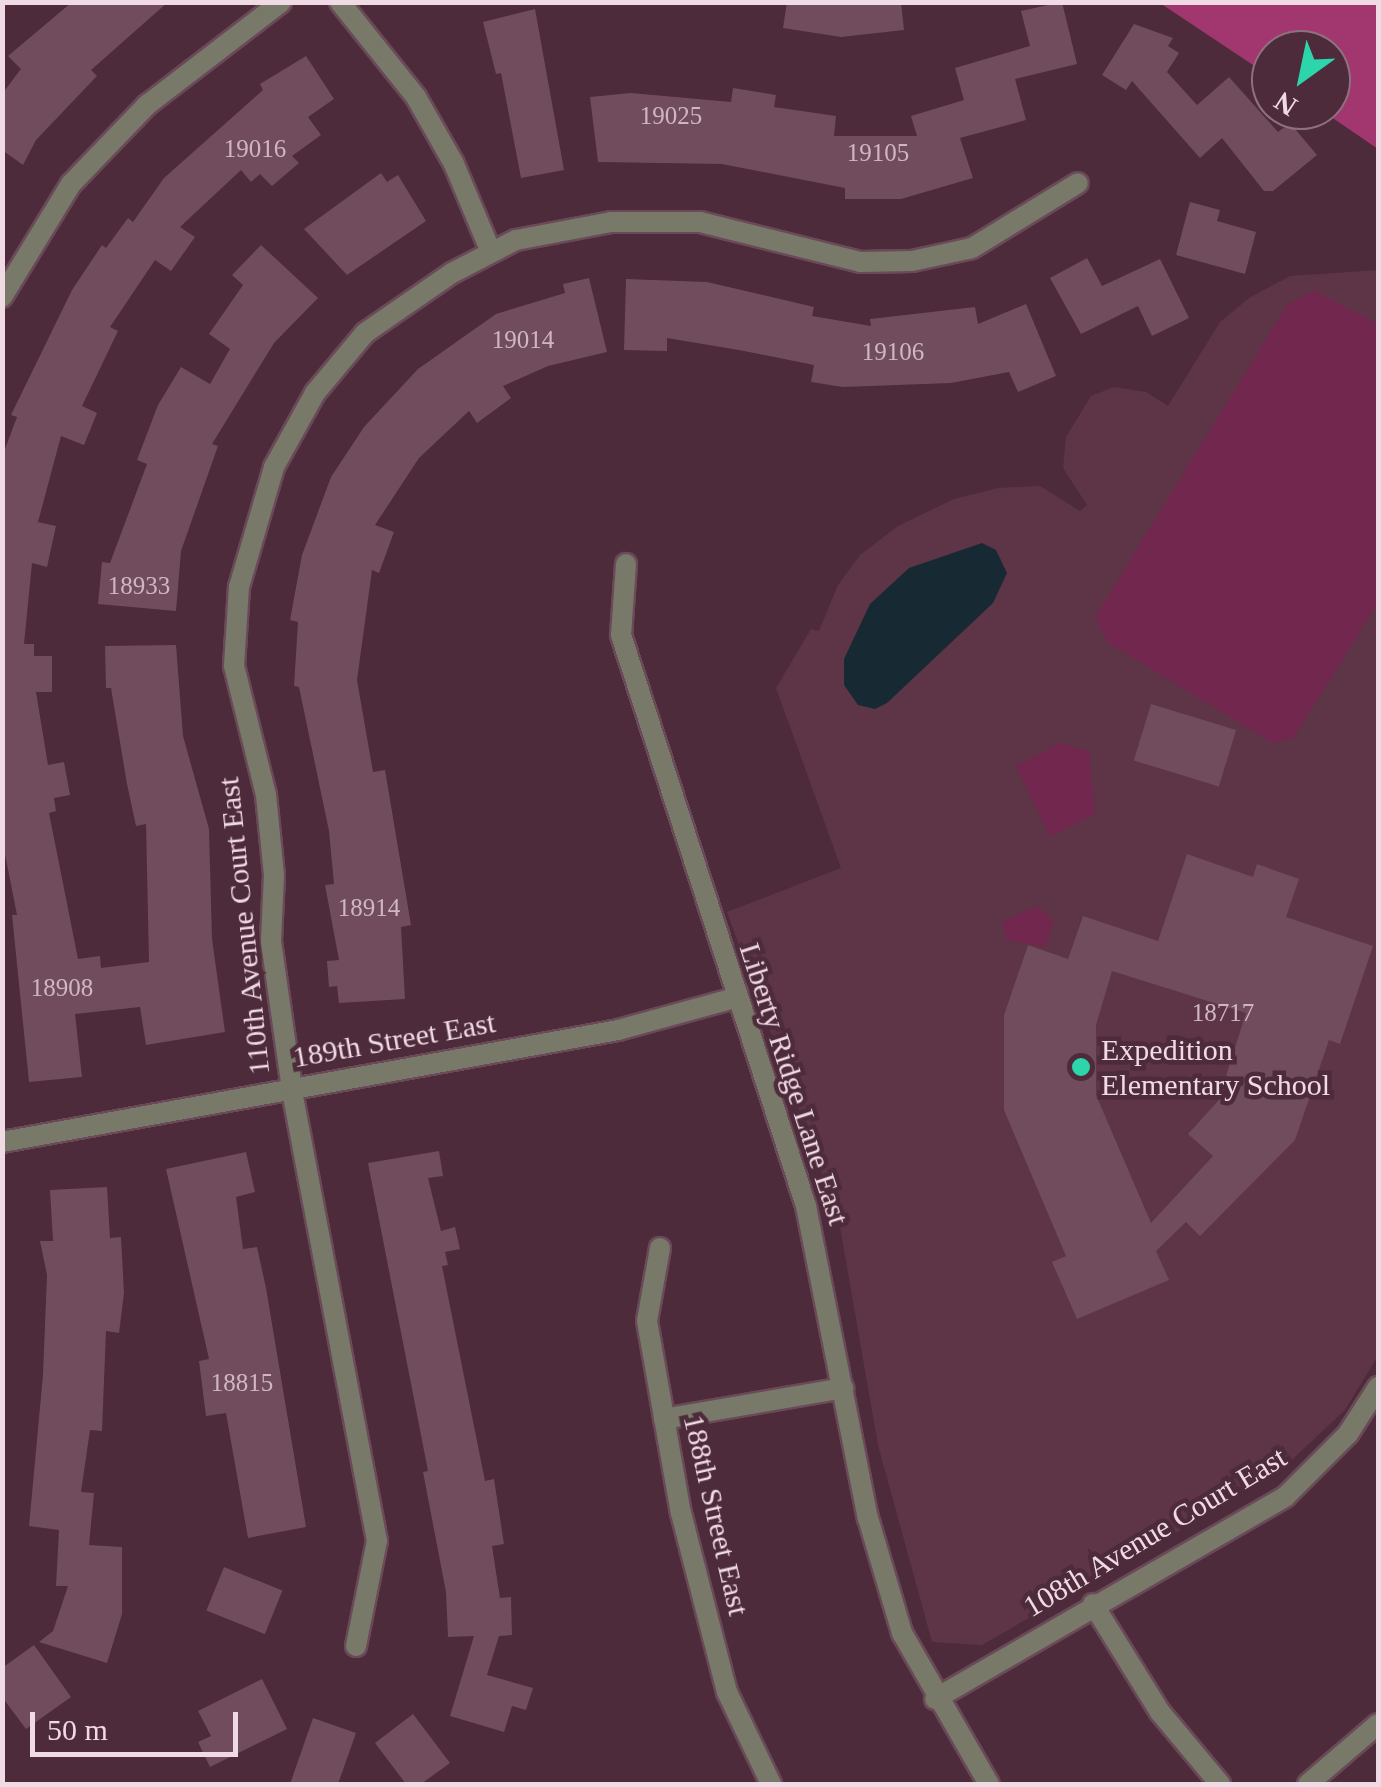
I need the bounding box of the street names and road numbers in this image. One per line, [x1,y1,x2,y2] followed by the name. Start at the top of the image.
[210,775,278,1077] street label: 110th Avenue Court East
[731,939,857,1229] street label: Liberty Ridge Lane East
[290,1004,498,1076] street label: 189th Street East
[675,1411,757,1619] street label: 188th Street East
[1016,1439,1294,1625] street label: 108th Avenue Court East

